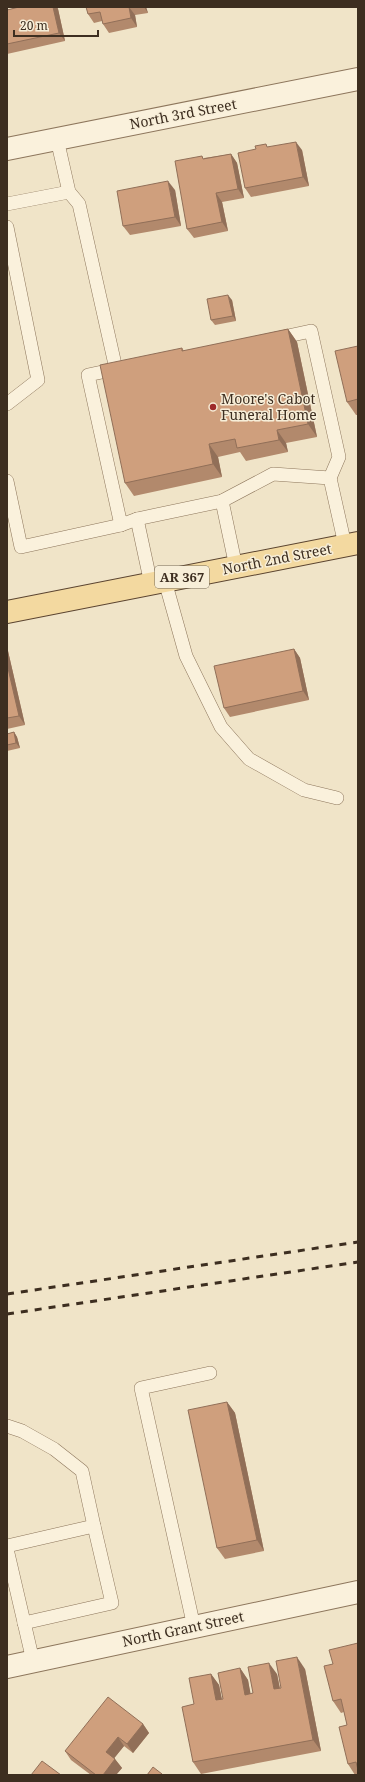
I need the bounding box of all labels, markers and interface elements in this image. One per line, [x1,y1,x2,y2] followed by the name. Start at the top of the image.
[14,12,98,38] scale bar
[20,17,48,34] text: 20 m
[128,94,238,133] street label: North 3rd Street
[221,389,317,424] place label: Moore's Cabot Funeral Home
[208,402,218,412] marker: Moore's Cabot Funeral Home
[221,539,333,578] street label: North 2nd Street
[155,566,209,588] road number: AR 367
[120,1606,245,1651] street label: North Grant Street

